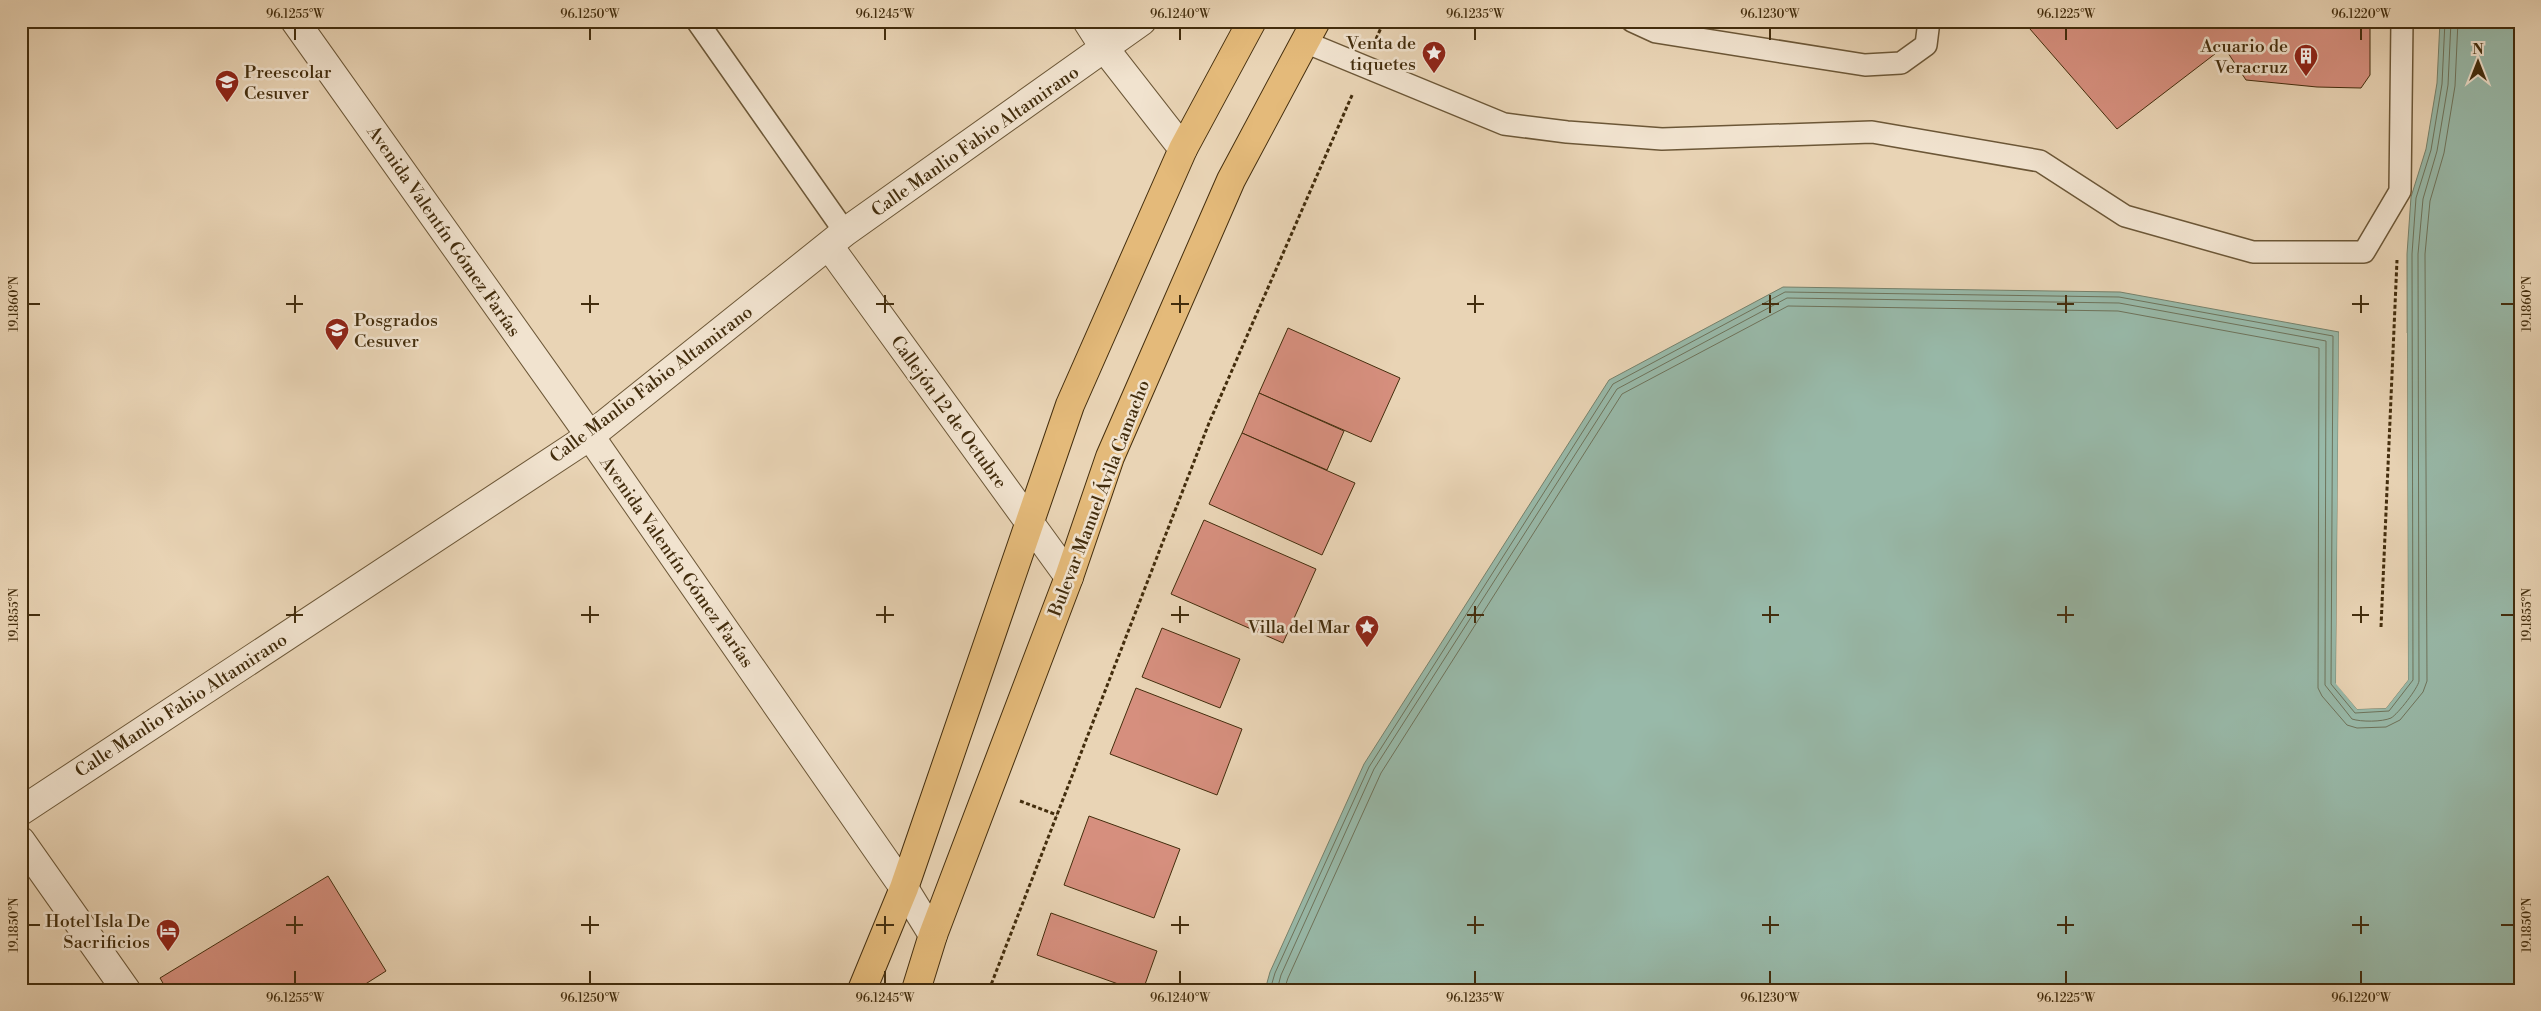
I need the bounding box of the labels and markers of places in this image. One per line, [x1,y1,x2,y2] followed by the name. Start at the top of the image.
[1345,32,1416,76] place label: Venta de tiquetes
[2199,35,2288,79] place label: Acuario de Veracruz
[1421,40,1447,74] place icon: Venta de tiquetes
[2293,43,2319,77] building icon: Acuario de Veracruz
[244,61,332,105] place label: Preescolar Cesuver
[214,69,240,103] school or university icon: Preescolar Cesuver
[354,309,438,353] place label: Posgrados Cesuver
[324,317,350,351] school or university icon: Posgrados Cesuver
[1354,614,1380,648] place icon: Villa del Mar
[1247,616,1350,639] place label: Villa del Mar
[45,910,150,954] place label: Hotel Isla De Sacrificios
[155,918,181,952] hotel icon: Hotel Isla De Sacrificios

